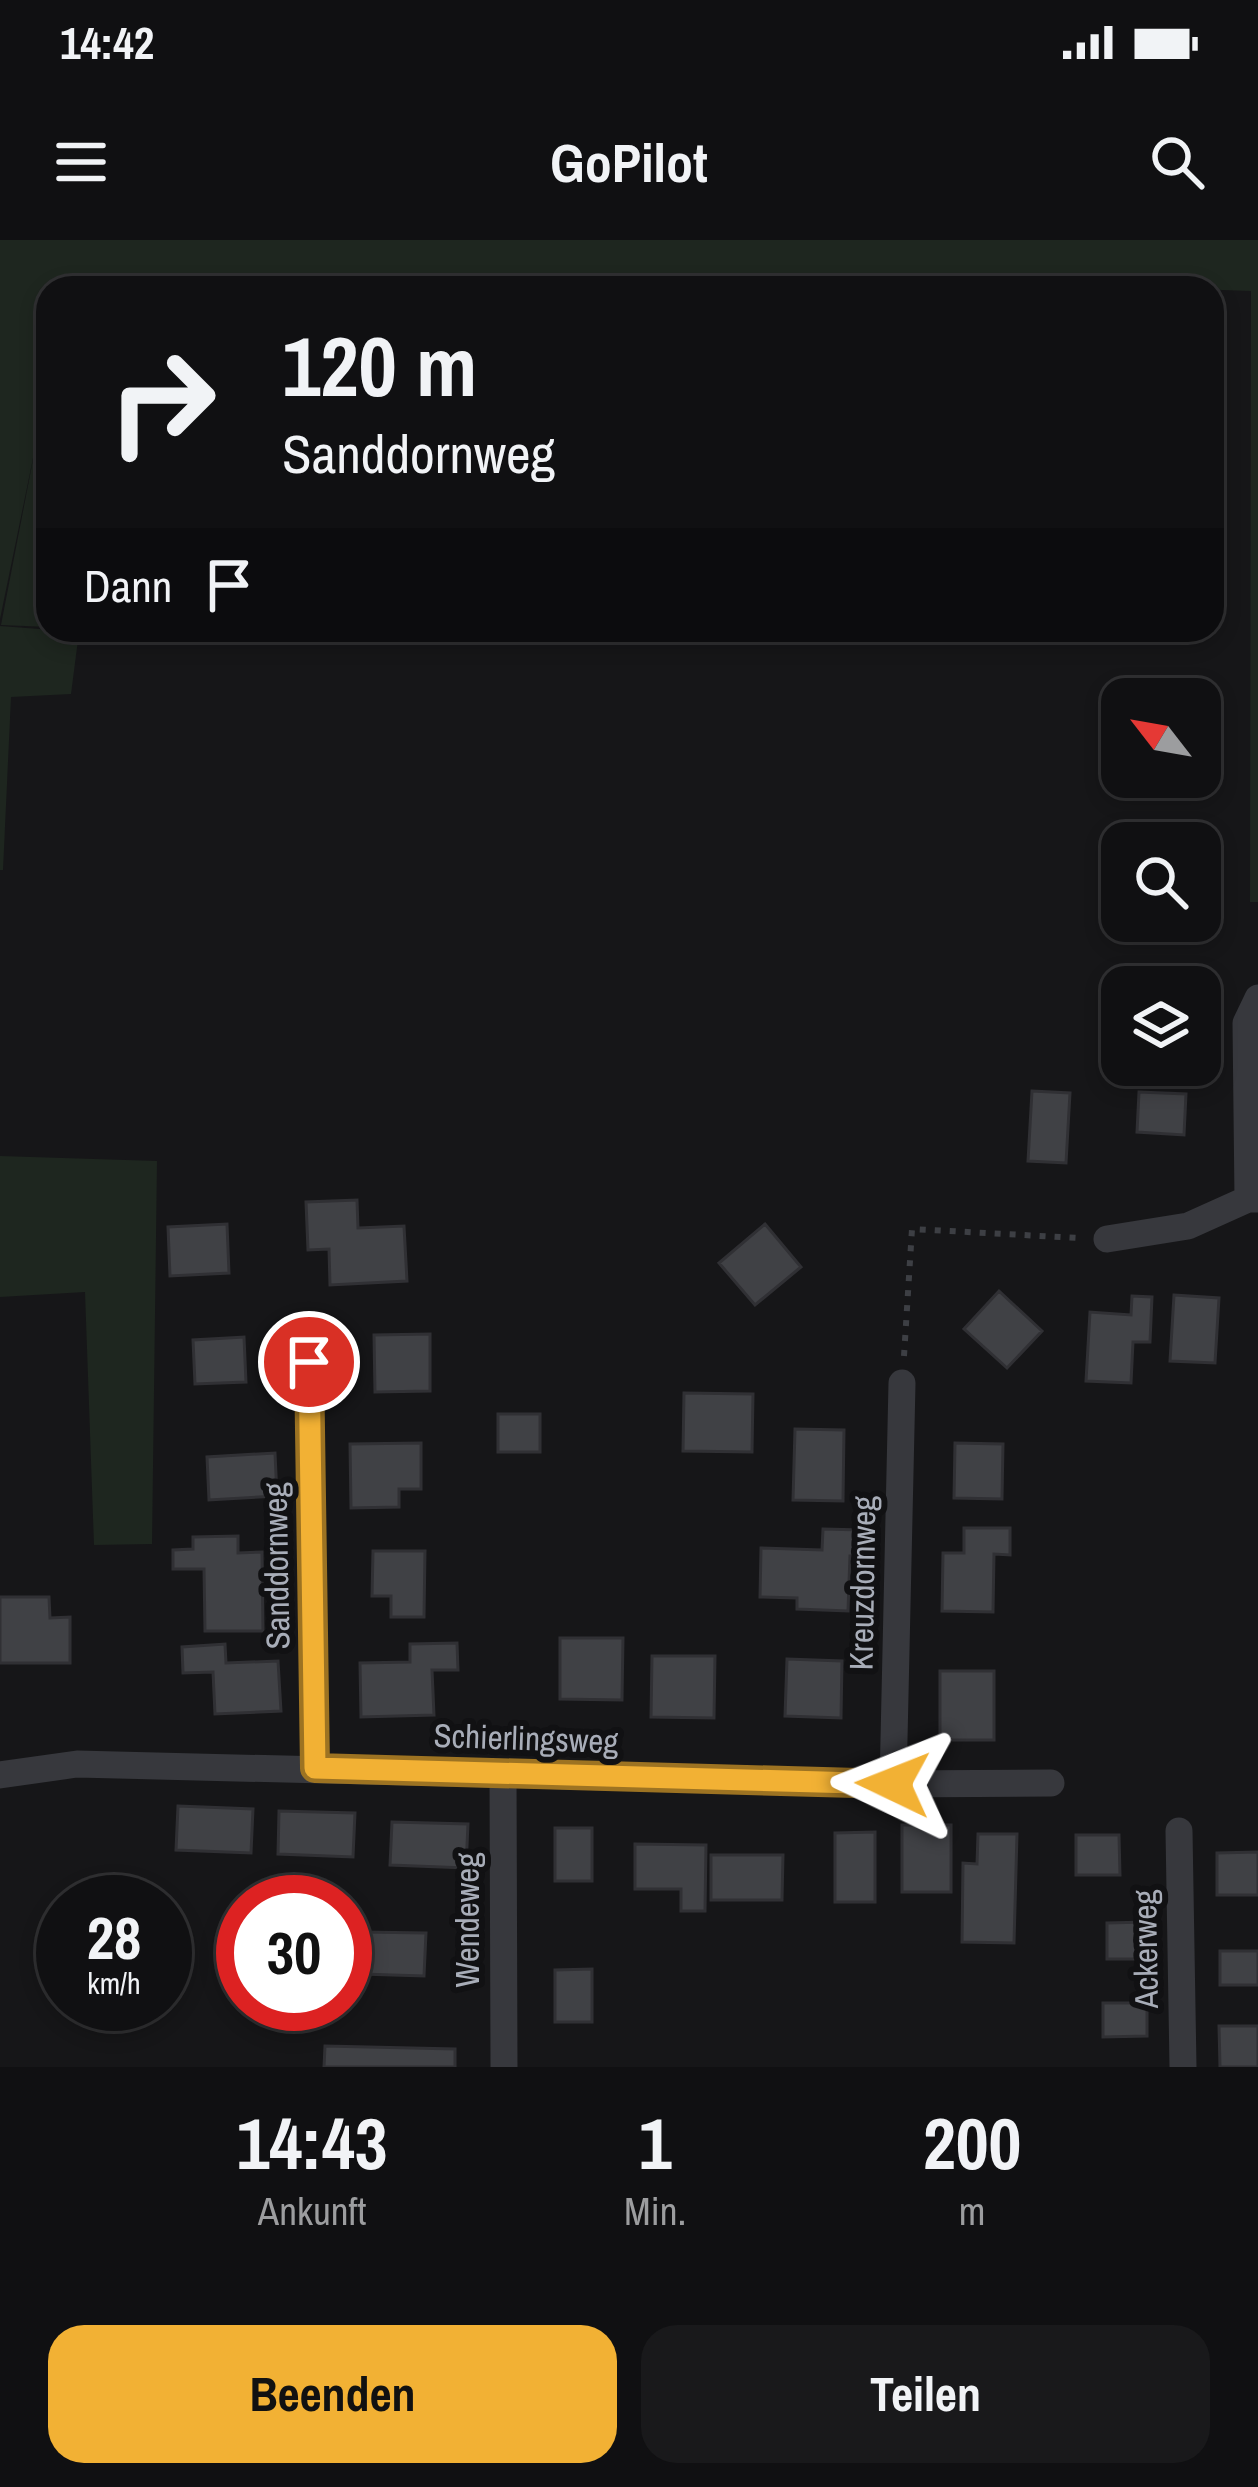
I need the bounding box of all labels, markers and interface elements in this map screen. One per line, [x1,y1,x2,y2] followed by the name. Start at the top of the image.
[60,12,154,73] text: 14:42
[550,126,708,199] text: GoPilot
[48,129,114,195] icon: menu
[1144,129,1210,195] icon: search
[282,309,477,422] text: 120 m
[84,324,240,480] icon: right
[282,417,555,490] text: Sanddornweg
[196,552,262,618] icon: arrive
[84,555,172,616] text: Dann
[1101,678,1221,798] north arrow
[1101,678,1221,1086] map controls
[1101,822,1221,942] button: search
[1101,966,1221,1086] button: layers
[258,1311,360,1413] pin
[276,1329,342,1395] icon: arrive
[253,1482,299,1650] street label: Sanddornweg
[838,1495,886,1671] street label: Kreuzdornweg
[433,1713,619,1763] street label: Schierlingsweg
[830,1721,956,1847] position arrow
[445,1853,489,1987] street label: Wendeweg
[216,1875,372,2031] speed limit sign: 30
[1122,1889,1168,2010] street label: Ackerweg
[87,1897,141,1978] text: 28
[87,1963,141,2003] text: km/h
[237,2094,388,2191] text: 14:43
[639,2094,672,2191] text: 1
[923,2094,1021,2191] text: 200
[258,2185,366,2237] text: Ankunft
[624,2185,686,2237] text: Min.
[959,2185,985,2237] text: m
[48,2325,617,2463] button: Beenden
[641,2325,1210,2463] button: Teilen

